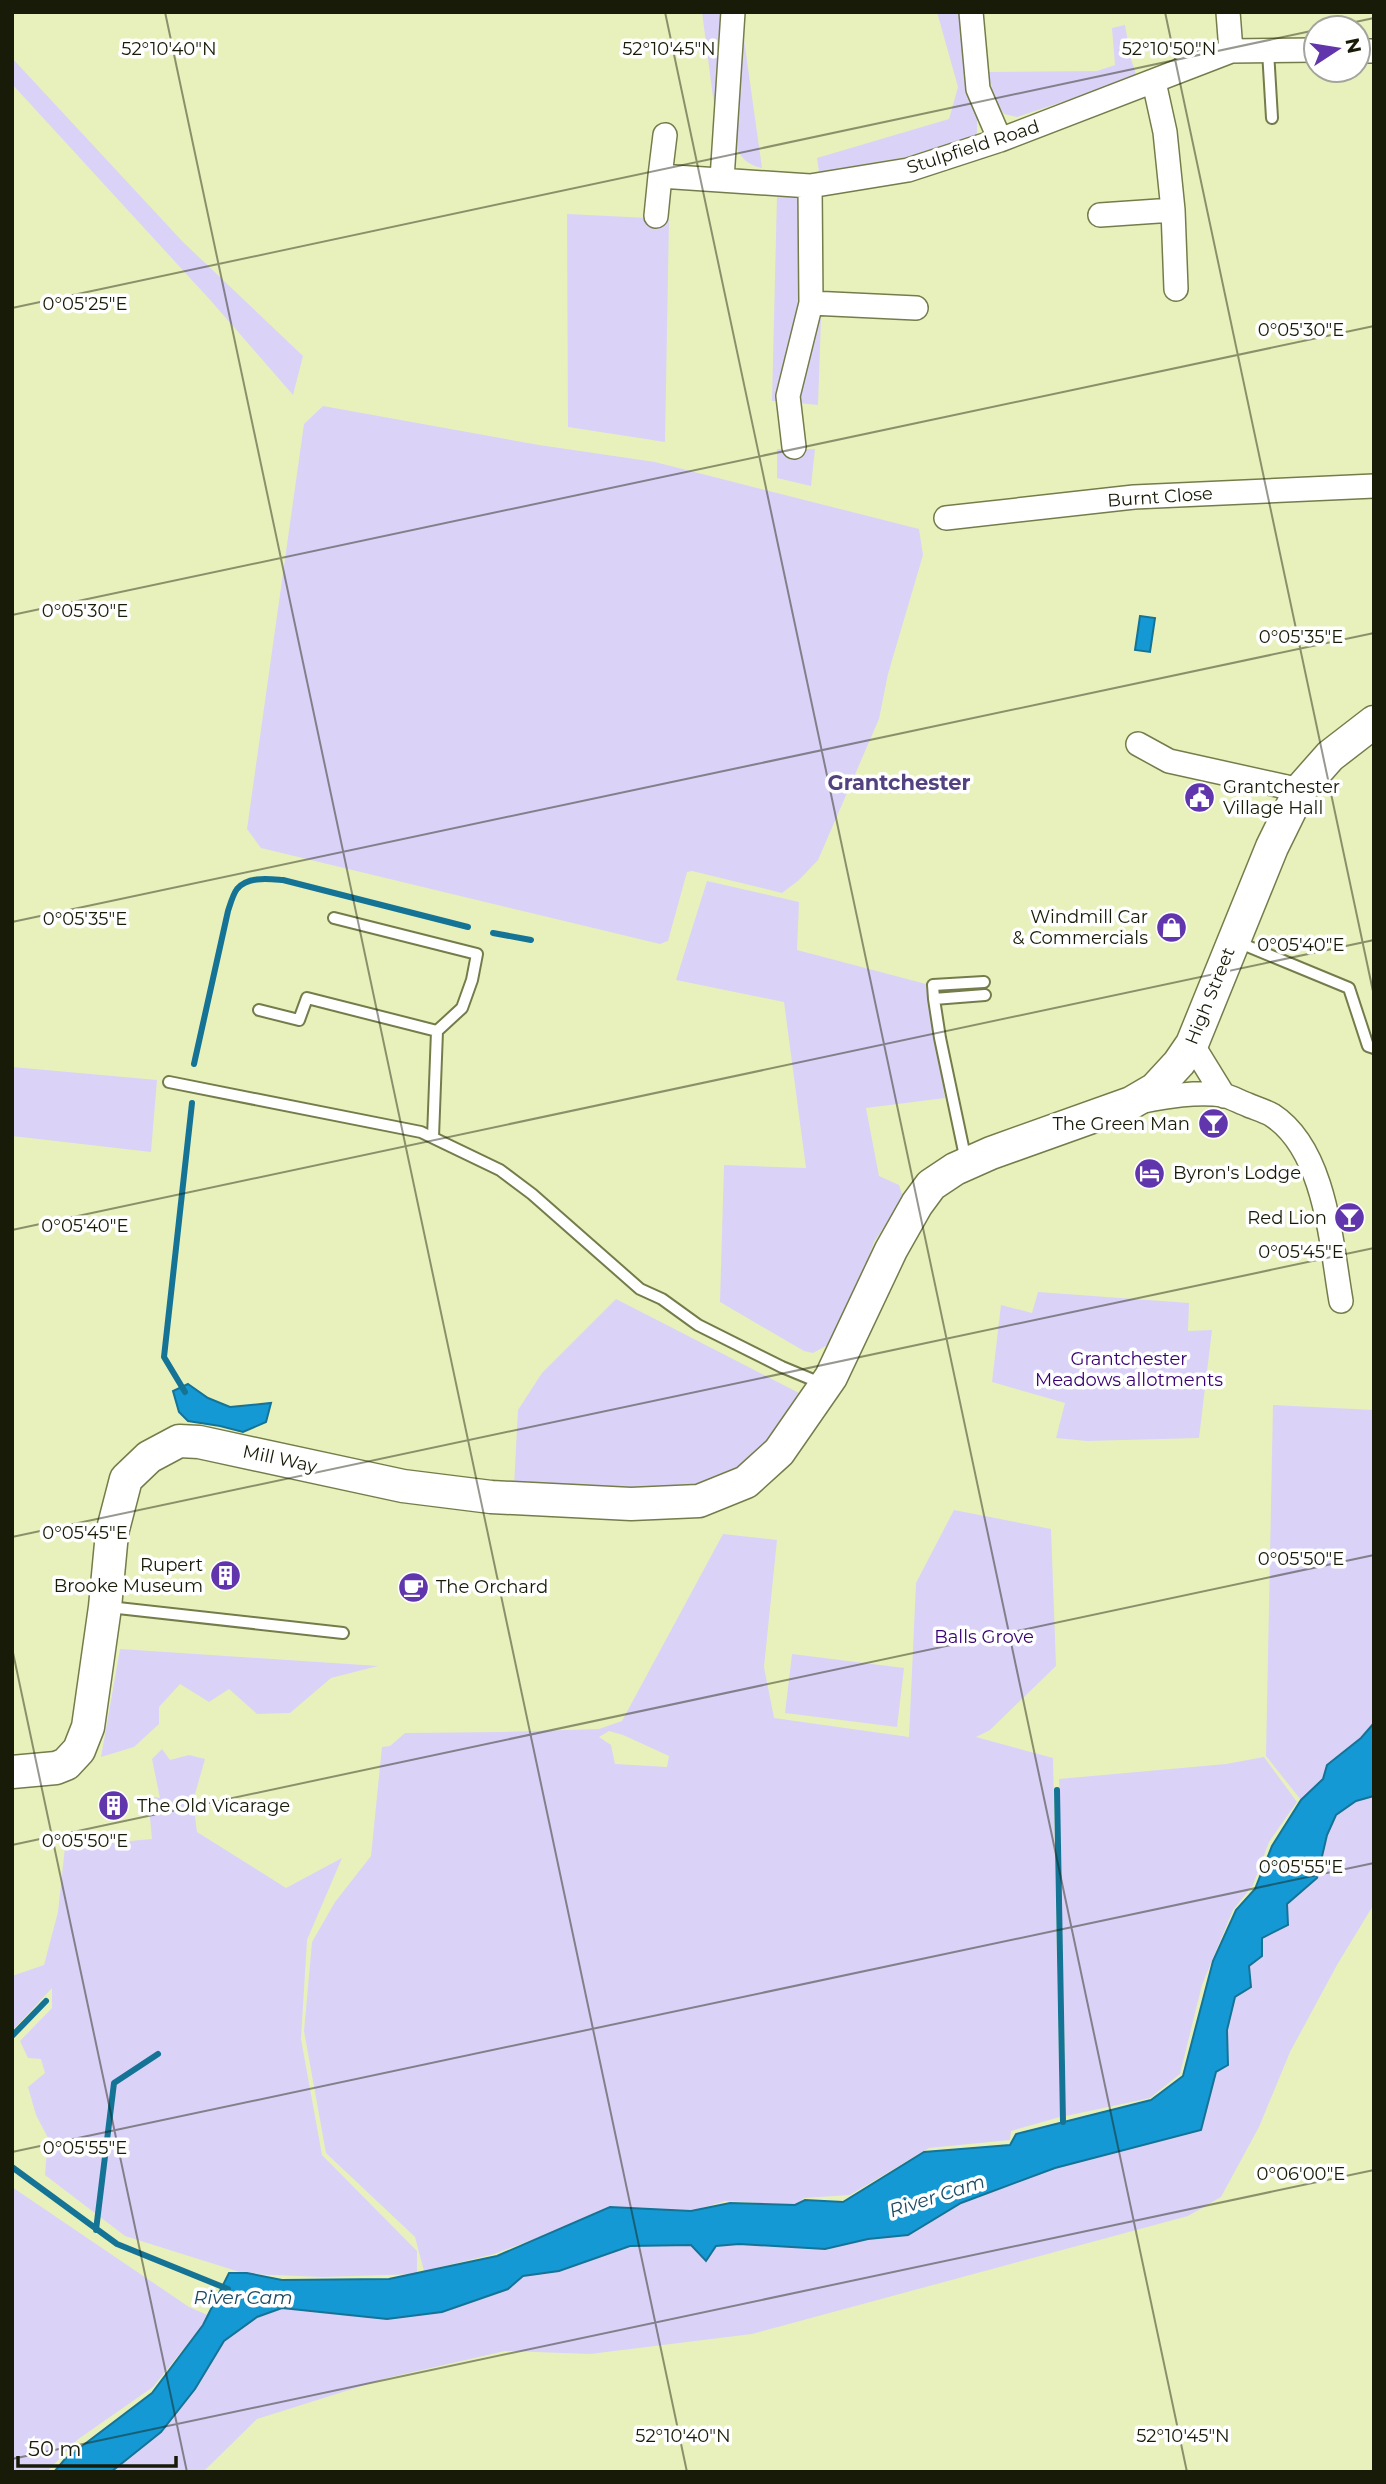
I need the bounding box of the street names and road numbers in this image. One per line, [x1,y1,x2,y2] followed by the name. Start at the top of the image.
[904,115,1042,179] street label: Stulpfield Road
[1107,482,1214,512] street label: Burnt Close
[1180,944,1240,1048] street label: High Street
[241,1440,319,1478] street label: Mill Way

